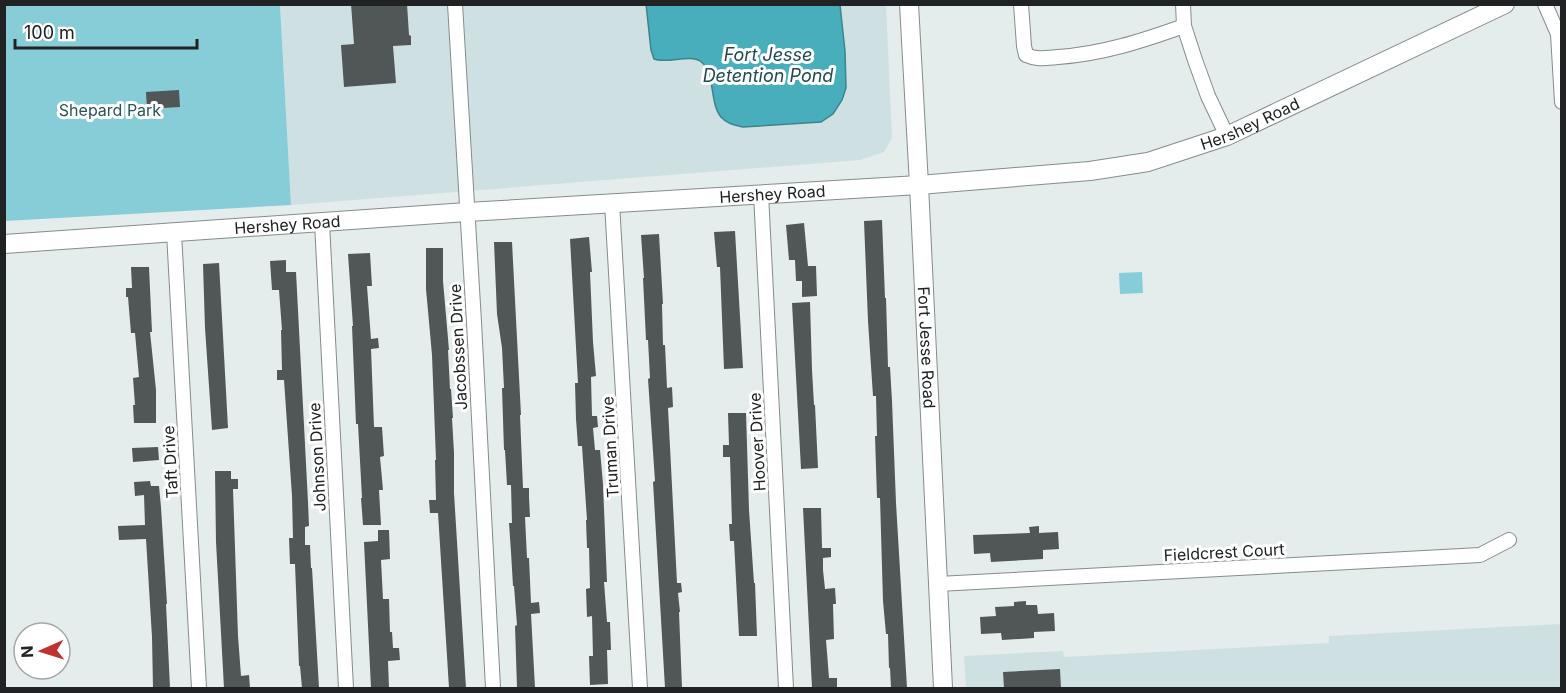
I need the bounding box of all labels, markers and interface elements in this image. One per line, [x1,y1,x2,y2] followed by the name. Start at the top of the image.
[15,12,196,50] scale bar
[24,22,75,43] text: 100 m
[703,44,833,86] water label: Fort Jesse Detention Pond
[1198,93,1302,154] street label: Hershey Road
[59,100,161,120] park label: Shepard Park
[719,181,826,207] street label: Hershey Road
[234,211,341,238] street label: Hershey Road
[445,283,471,411] street label: Jacobssen Drive
[914,286,940,409] street label: Fort Jesse Road
[744,392,770,492] street label: Hoover Drive
[597,396,623,498] street label: Truman Drive
[304,402,330,512] street label: Johnson Drive
[158,425,182,499] street label: Taft Drive
[1163,539,1285,565] street label: Fieldcrest Court
[12,621,72,681] north arrow
[17,645,37,658] text: N

